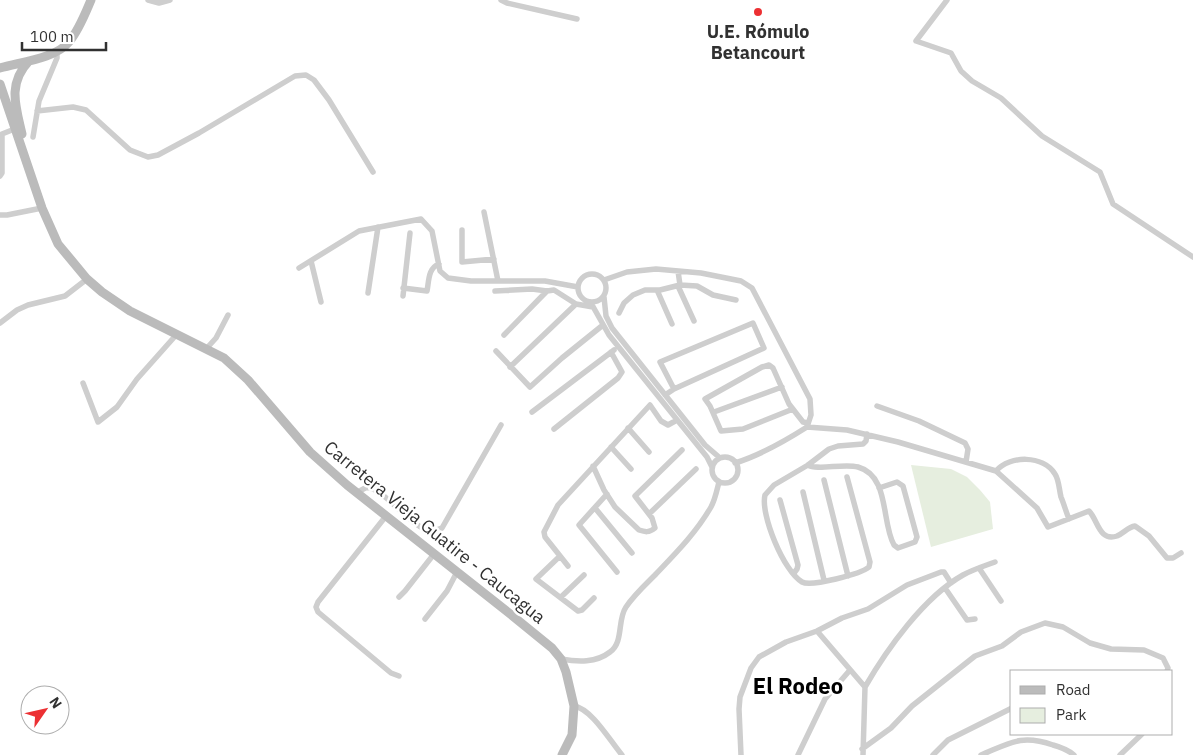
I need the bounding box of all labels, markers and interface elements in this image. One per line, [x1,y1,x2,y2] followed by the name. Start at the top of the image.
[752,6,764,18] marker: U.E. Rómulo Betancourt
[22,20,106,52] scale bar
[707,20,809,64] place label: U.E. Rómulo Betancourt
[30,27,74,46] text: 100 m
[320,436,551,629] street label: Carretera Vieja Guatire - Caucagua
[1010,670,1173,735] legend
[753,671,843,700] district label: El Rodeo
[1056,680,1091,699] text: Road
[20,685,70,735] north arrow
[45,693,66,712] text: N
[1056,705,1086,724] text: Park

